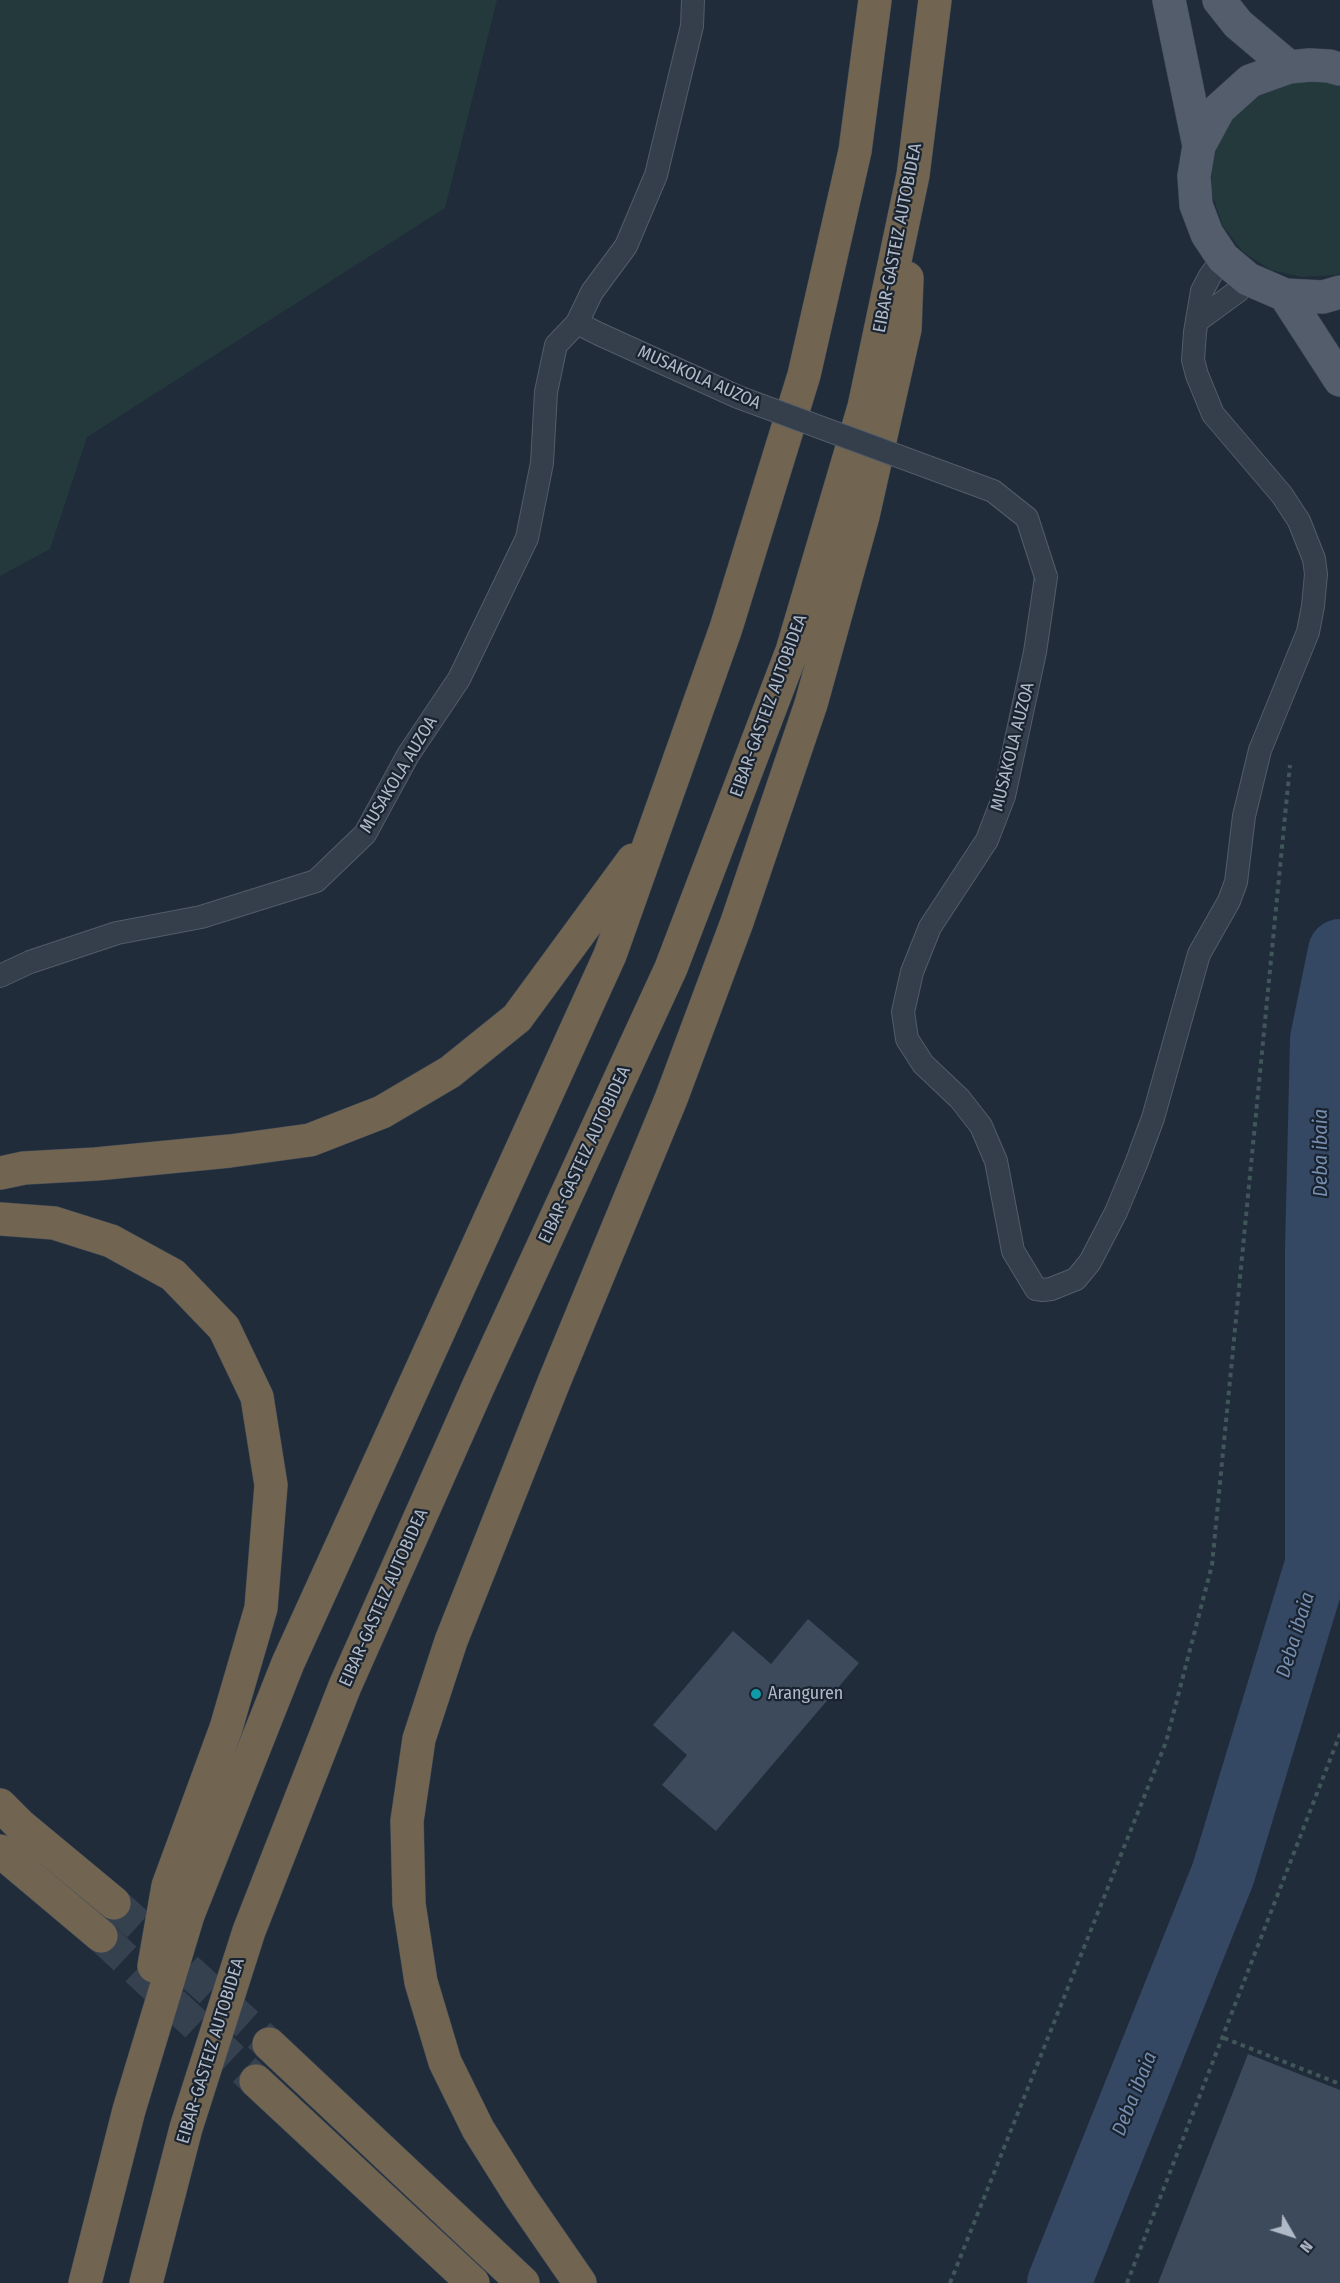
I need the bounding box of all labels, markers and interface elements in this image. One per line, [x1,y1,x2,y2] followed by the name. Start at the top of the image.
[869,141,927,335] street label: EIBAR-GASTEIZ AUTOBIDEA
[634,341,764,415] street label: MUSAKOLA AUZOA
[726,612,812,800] street label: EIBAR-GASTEIZ AUTOBIDEA
[987,680,1039,814] street label: MUSAKOLA AUZOA
[356,713,442,837] street label: MUSAKOLA AUZOA
[534,1063,636,1247] street label: EIBAR-GASTEIZ AUTOBIDEA
[1309,1109,1333,1197] water label: Deba ibaia
[335,1506,433,1690] street label: EIBAR-GASTEIZ AUTOBIDEA
[1272,1589,1320,1681] water label: Deba ibaia
[768,1683,843,1705] place label: Aranguren
[749,1687,763,1701] marker: Aranguren
[172,1956,250,2146] street label: EIBAR-GASTEIZ AUTOBIDEA
[1107,2049,1163,2139] water label: Deba ibaia
[1262,2205,1322,2265] north arrow
[1296,2237,1317,2256] text: N

